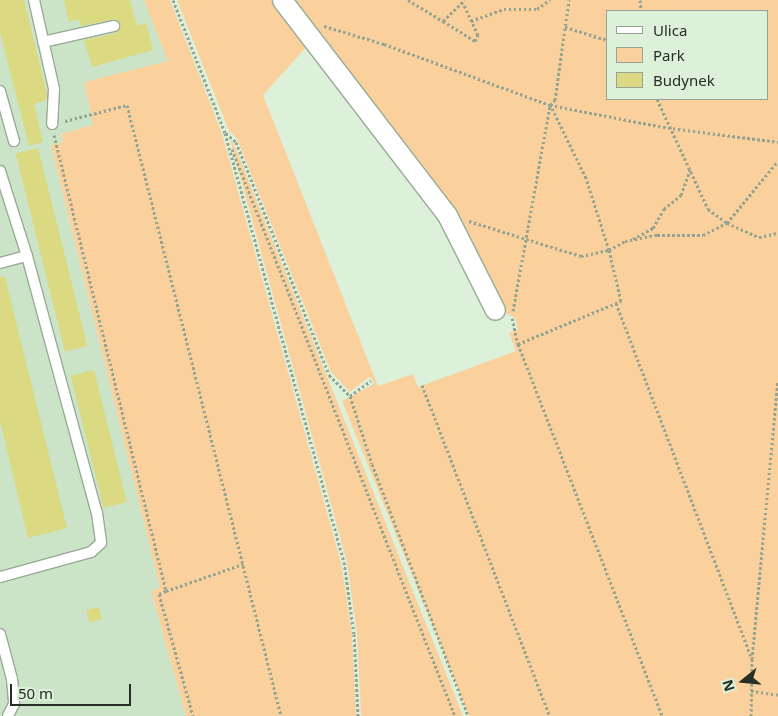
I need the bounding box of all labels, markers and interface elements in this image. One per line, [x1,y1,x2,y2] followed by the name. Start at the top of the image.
[606,10,768,100] legend
[653,20,687,40] text: Ulica
[653,45,685,65] text: Park
[653,70,715,90] text: Budynek
[718,656,768,706] north arrow
[12,674,134,706] scale bar
[717,677,739,694] text: N
[18,683,53,703] text: 50 m

